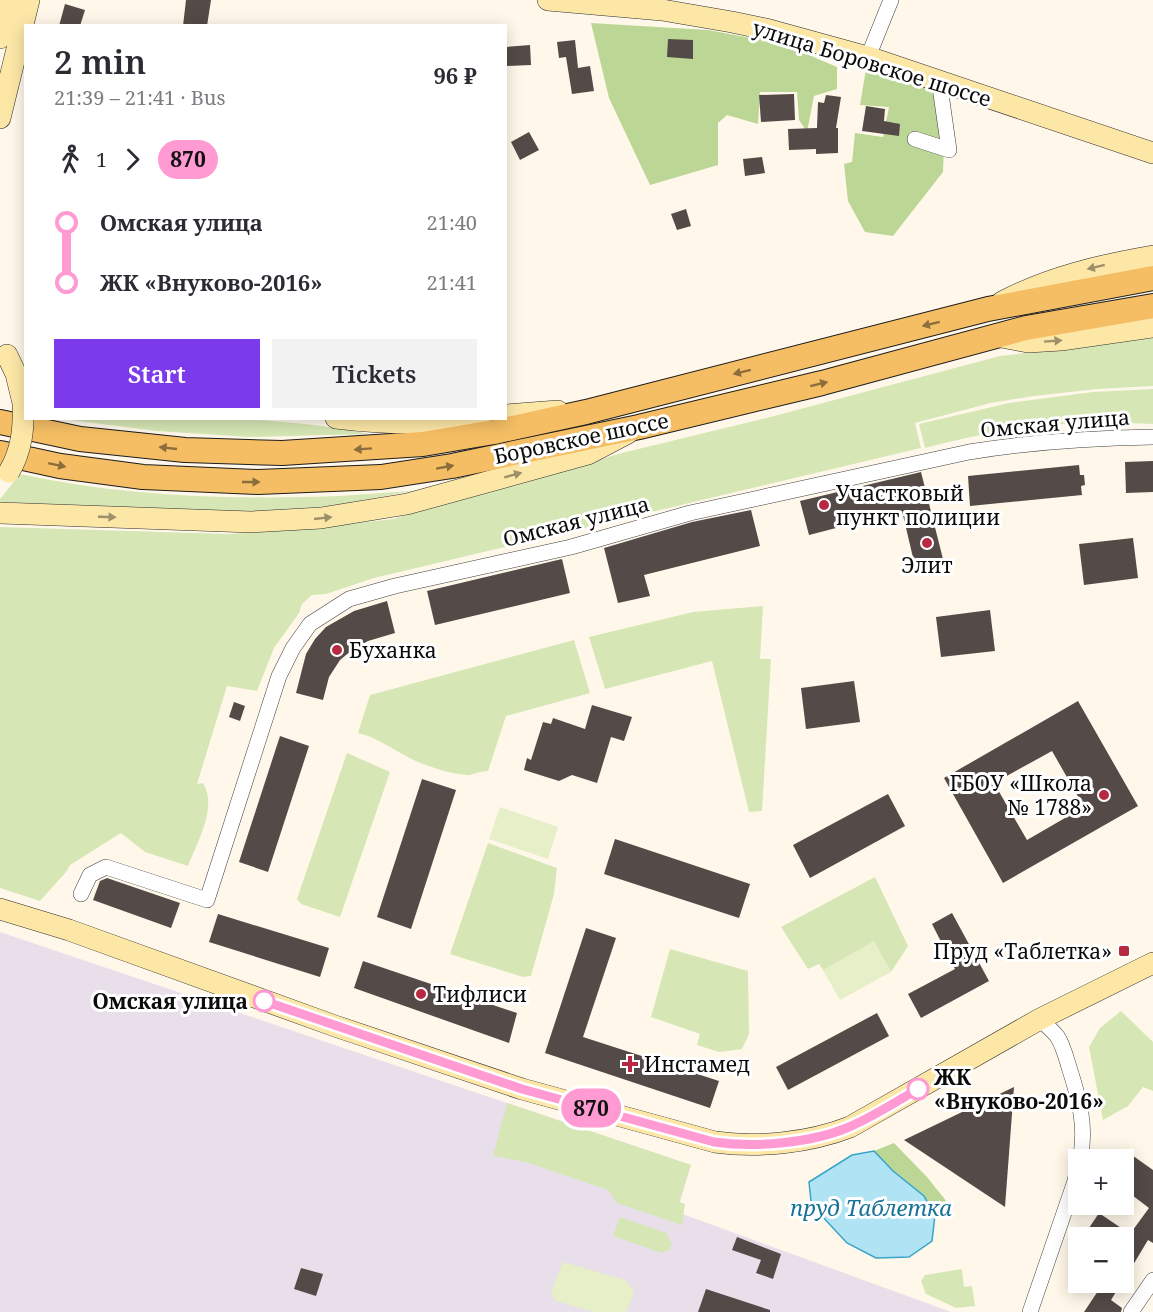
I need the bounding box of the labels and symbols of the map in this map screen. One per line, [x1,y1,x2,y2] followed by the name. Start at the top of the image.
[749,13,995,113] street label: улица Боровское шоссе
[1087,263,1105,273] one-way arrow
[922,319,940,329] one-way arrow
[1043,336,1062,345] one-way arrow
[733,367,751,377] one-way arrow
[810,378,828,388] one-way arrow
[979,403,1131,443] street label: Омская улица
[491,406,671,470] street label: Боровское шоссе
[158,443,177,453] one-way arrow
[353,444,372,454] one-way arrow
[48,461,67,470] one-way arrow
[436,462,455,471] one-way arrow
[504,470,522,479] one-way arrow
[242,477,261,487] one-way arrow
[836,479,1000,531] place label: Участковый пункт полиции
[500,489,652,553] street label: Омская улица
[817,498,831,512] marker: Участковый пункт полиции
[98,513,117,522] one-way arrow
[314,513,333,523] one-way arrow
[920,536,934,550] marker: Элит
[901,551,953,579] place label: Элит
[349,636,437,664] place label: Буханка
[330,643,344,657] marker: Буханка
[950,769,1092,821] place label: ГБОУ «Школа № 1788»
[1097,788,1111,802] marker: ГБОУ «Школа № 1788»
[933,937,1112,965] place label: Пруд «Таблетка»
[1117,944,1131,958] marker: Пруд «Таблетка»
[433,980,527,1008] place label: Тифлиси
[93,987,248,1015] place label: Омская улица
[414,987,428,1001] marker: Тифлиси
[253,990,275,1012] marker: Омская улица
[644,1050,750,1078] place label: Инстамед
[621,1055,639,1073] marker: Инстамед
[934,1063,1104,1115] place label: ЖК «Внуково-2016»
[907,1078,929,1100] marker: ЖК «Внуково-2016»
[556,1088,626,1128] line badge: 870
[790,1192,952,1222] water label: пруд Таблетка

